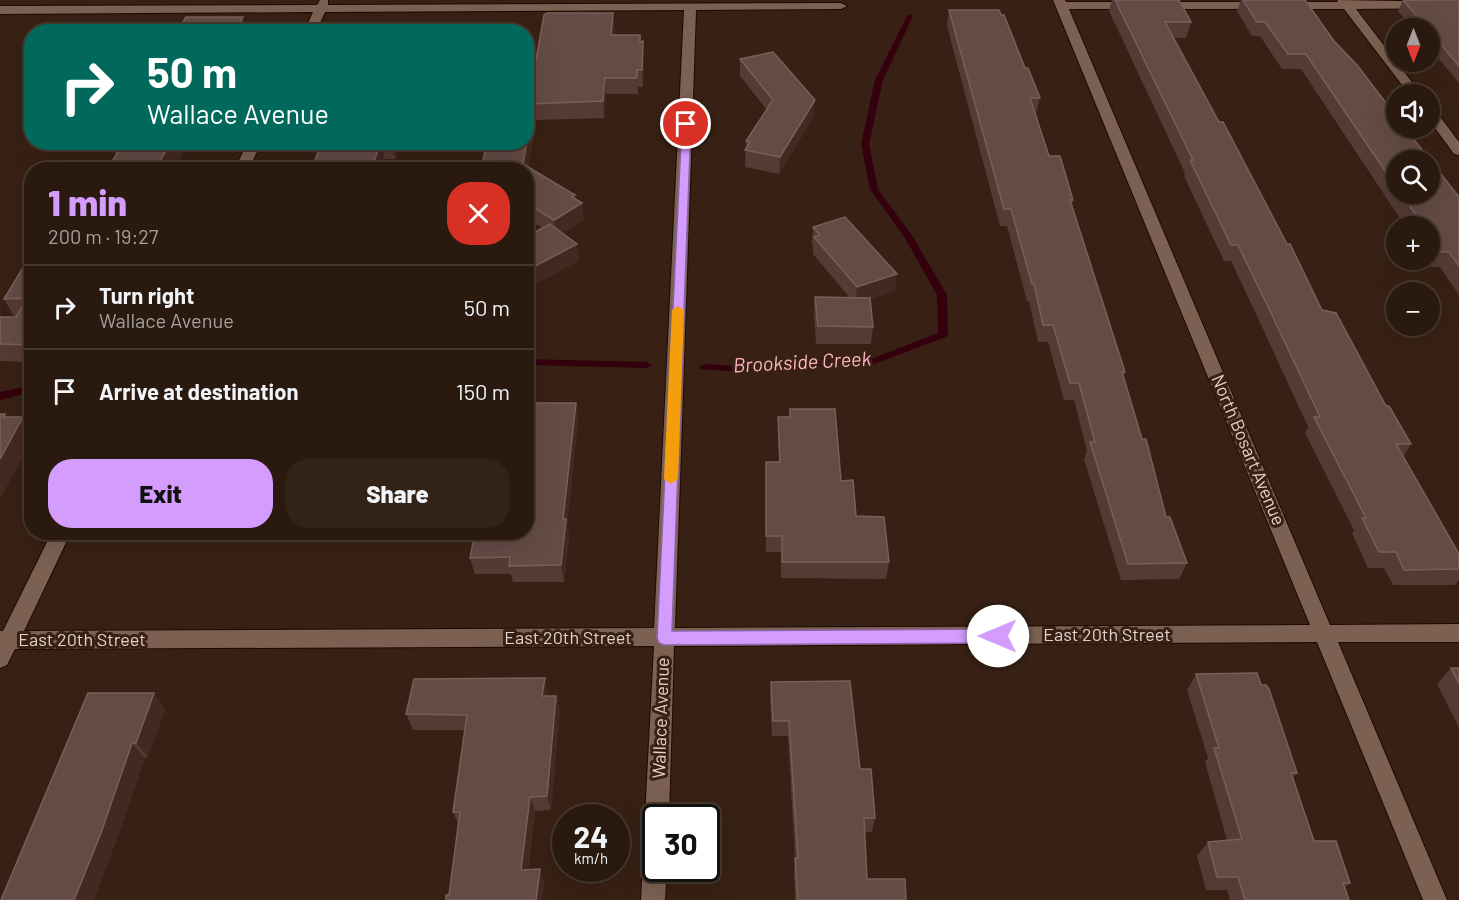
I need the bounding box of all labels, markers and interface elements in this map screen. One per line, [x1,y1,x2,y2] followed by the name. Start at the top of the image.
[1386,18,1440,72] north arrow
[1386,18,1440,336] map controls
[147,46,237,96] text: 50 m
[48,48,126,126] icon: right
[1386,84,1440,138] button: sound
[147,97,329,129] text: Wallace Avenue
[660,98,711,149] pin
[669,107,702,140] icon: arrive
[1386,150,1440,204] button: search
[48,180,127,223] text: 1 min
[447,182,510,245] button: close
[1386,216,1440,270] button: +
[48,224,158,248] text: 200 m · 19:27
[99,282,194,308] text: Turn right
[1386,282,1440,336] button: −
[48,291,81,324] icon: right
[464,294,510,320] text: 50 m
[99,308,234,332] text: Wallace Avenue
[732,345,872,377] water label: Brookside Creek
[1207,371,1291,528] street label: North Bosart Avenue
[48,375,81,408] icon: arrive
[99,378,298,404] text: Arrive at destination
[456,378,510,404] text: 150 m
[48,459,273,528] button: Exit
[285,459,510,528] button: Share
[966,604,1030,668] position arrow
[1043,623,1171,645] street label: East 20th Street
[504,626,632,648] street label: East 20th Street
[18,628,146,650] street label: East 20th Street
[647,657,673,779] street label: Wallace Avenue
[642,804,720,882] speed limit sign: 30
[574,818,608,854] text: 24
[574,849,608,867] text: km/h

